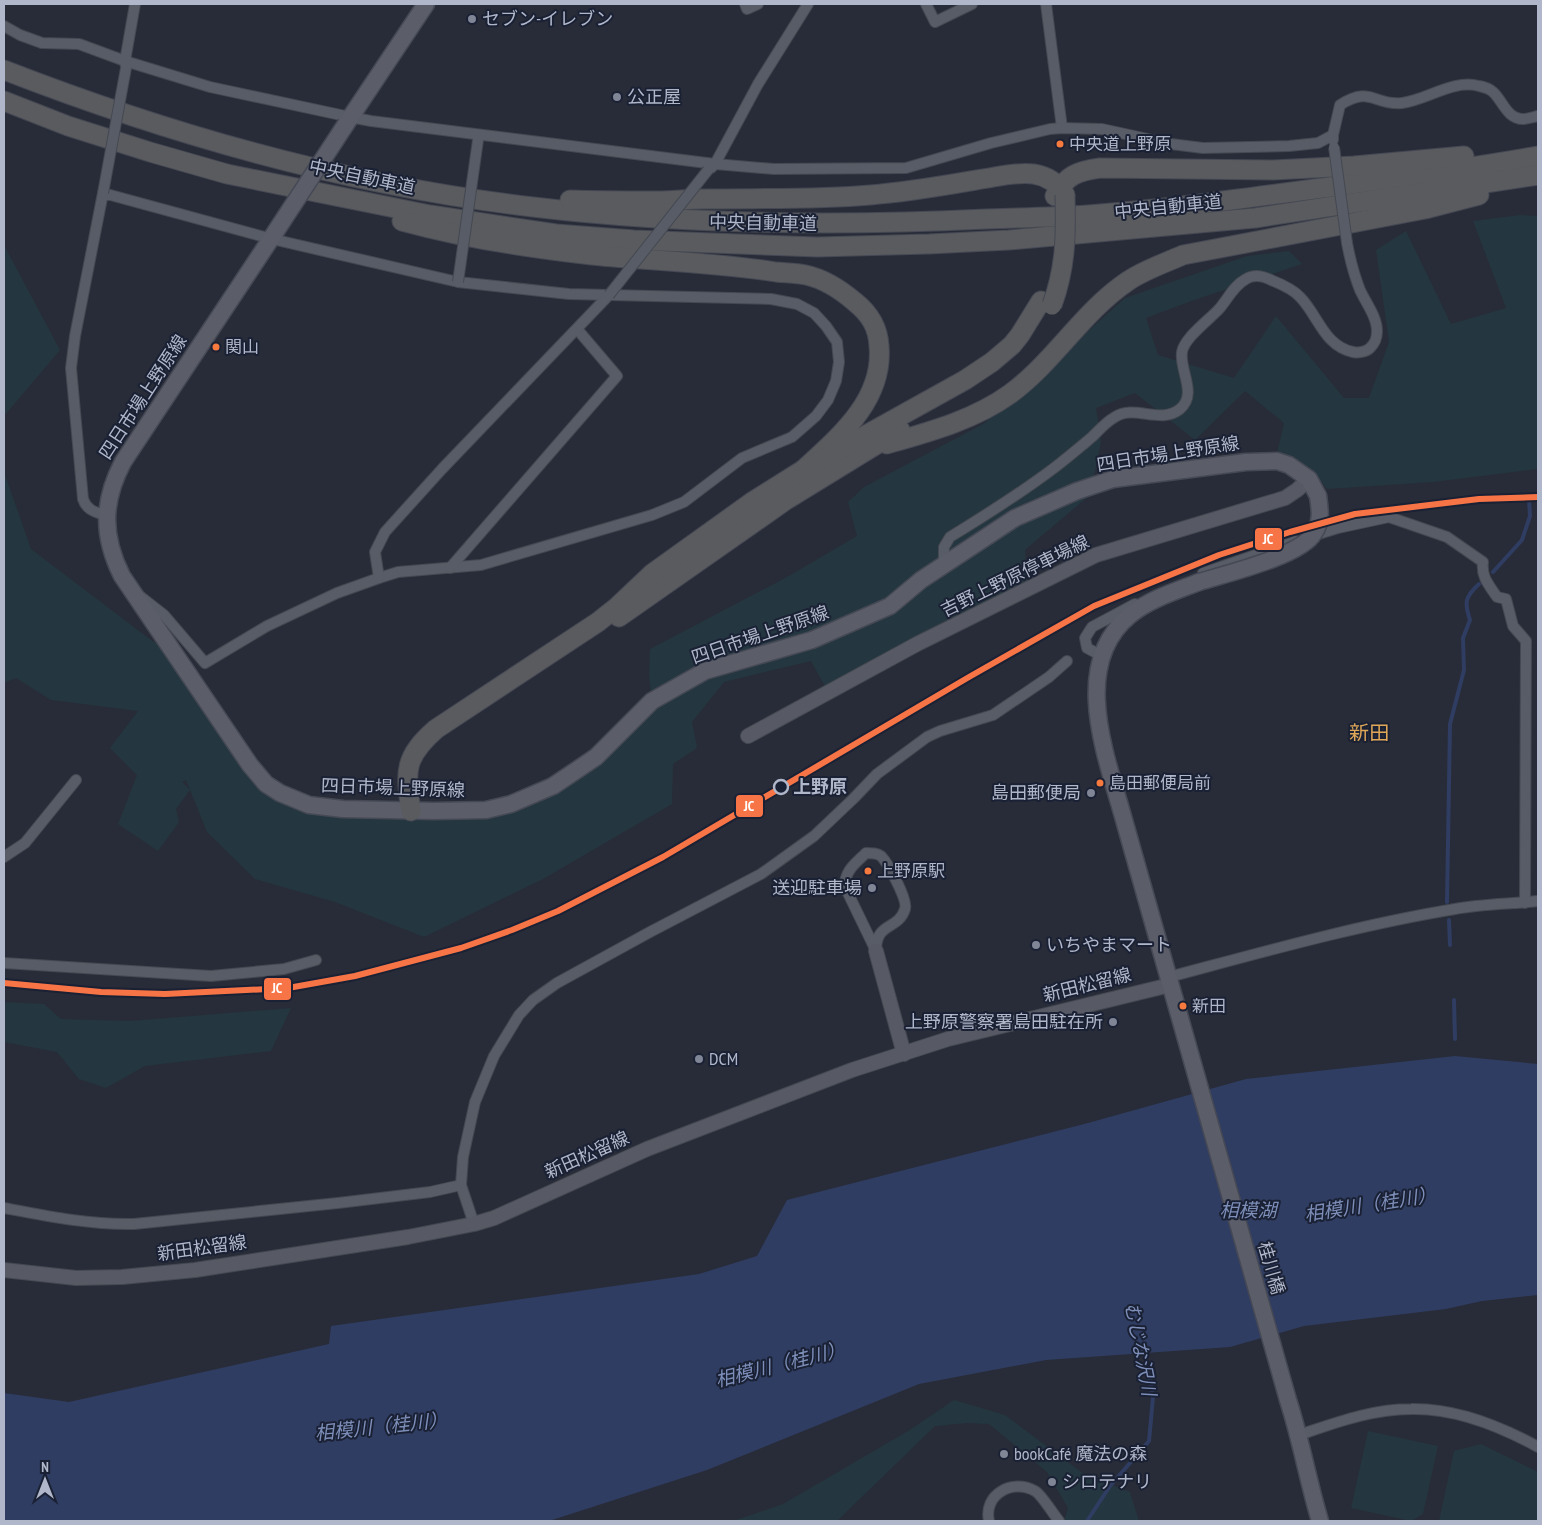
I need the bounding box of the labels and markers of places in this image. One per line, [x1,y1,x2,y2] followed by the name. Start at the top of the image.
[482,7,613,30] place label: セブン-イレブン
[466,13,478,25] marker: セブン-イレブン
[627,85,681,108] place label: 公正屋
[611,91,623,103] marker: 公正屋
[1069,133,1171,155] place label: 中央道上野原
[1055,139,1065,149] marker: 中央道上野原
[225,336,259,358] place label: 関山
[211,342,221,352] marker: 関山
[1109,772,1211,794] place label: 島田郵便局前
[793,775,847,798] place label: 上野原
[1095,778,1105,788] marker: 島田郵便局前
[773,779,789,795] marker: 上野原
[991,781,1081,804] place label: 島田郵便局
[1085,787,1097,799] marker: 島田郵便局
[877,860,945,882] place label: 上野原駅
[863,866,873,876] marker: 上野原駅
[772,876,862,899] place label: 送迎駐車場
[866,882,878,894] marker: 送迎駐車場
[1046,933,1172,956] place label: いちやまマート
[1030,939,1042,951] marker: いちやまマート
[1192,995,1226,1017] place label: 新田
[1178,1001,1188,1011] marker: 新田
[905,1010,1103,1033] place label: 上野原警察署島田駐在所
[1107,1016,1119,1028] marker: 上野原警察署島田駐在所
[709,1047,738,1070] place label: DCM
[693,1053,705,1065] marker: DCM
[1014,1442,1147,1465] place label: bookCafé 魔法の森
[998,1448,1010,1460] marker: bookCafé 魔法の森
[1062,1470,1152,1493] place label: シロテナリ
[1046,1476,1058,1488] marker: シロテナリ

